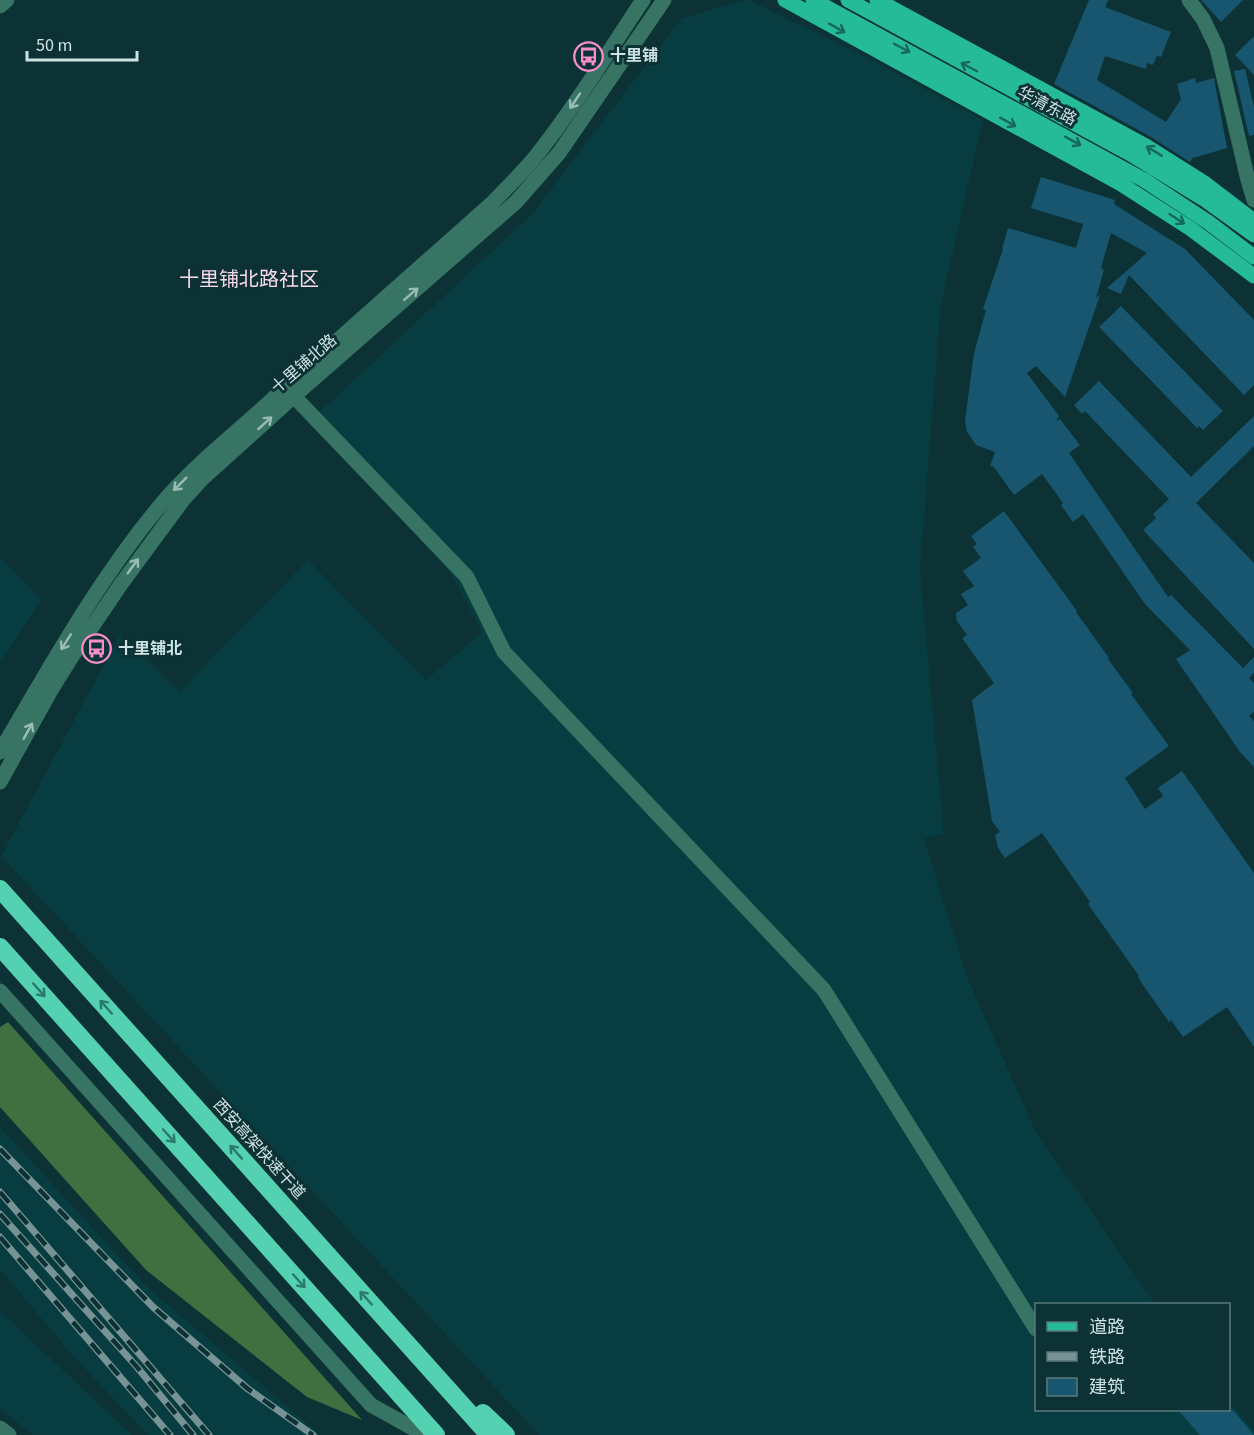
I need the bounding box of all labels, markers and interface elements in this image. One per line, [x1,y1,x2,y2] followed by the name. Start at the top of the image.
[827,23,845,34] one-way arrow
[27,24,136,62] scale bar
[36,33,72,58] text: 50 m
[573,40,605,72] bus stop icon: 十里铺
[892,43,910,54] one-way arrow
[610,45,658,67] place label: 十里铺
[960,61,978,72] one-way arrow
[1014,81,1080,131] street label: 华清东路
[569,92,581,109] one-way arrow
[999,116,1016,128] one-way arrow
[1064,135,1081,147] one-way arrow
[1146,145,1163,157] one-way arrow
[1168,213,1184,225] one-way arrow
[179,266,319,294] district label: 十里铺北路社区
[403,287,418,301] one-way arrow
[267,329,341,399] street label: 十里铺北路
[257,416,272,430] one-way arrow
[172,477,187,492] one-way arrow
[127,559,139,575] one-way arrow
[59,633,71,650] one-way arrow
[81,633,113,665] bus stop icon: 十里铺北
[118,638,182,660] place label: 十里铺北
[23,722,35,739] one-way arrow
[32,982,46,997] one-way arrow
[99,1000,113,1015] one-way arrow
[208,1094,310,1204] street label: 西安高架快速干道
[162,1128,176,1143] one-way arrow
[229,1145,243,1160] one-way arrow
[292,1273,306,1288] one-way arrow
[359,1290,373,1305] one-way arrow
[1035,1303,1230,1411] legend
[1089,1315,1125,1340] text: 道路
[1089,1345,1125,1370] text: 铁路
[1089,1375,1125,1400] text: 建筑

